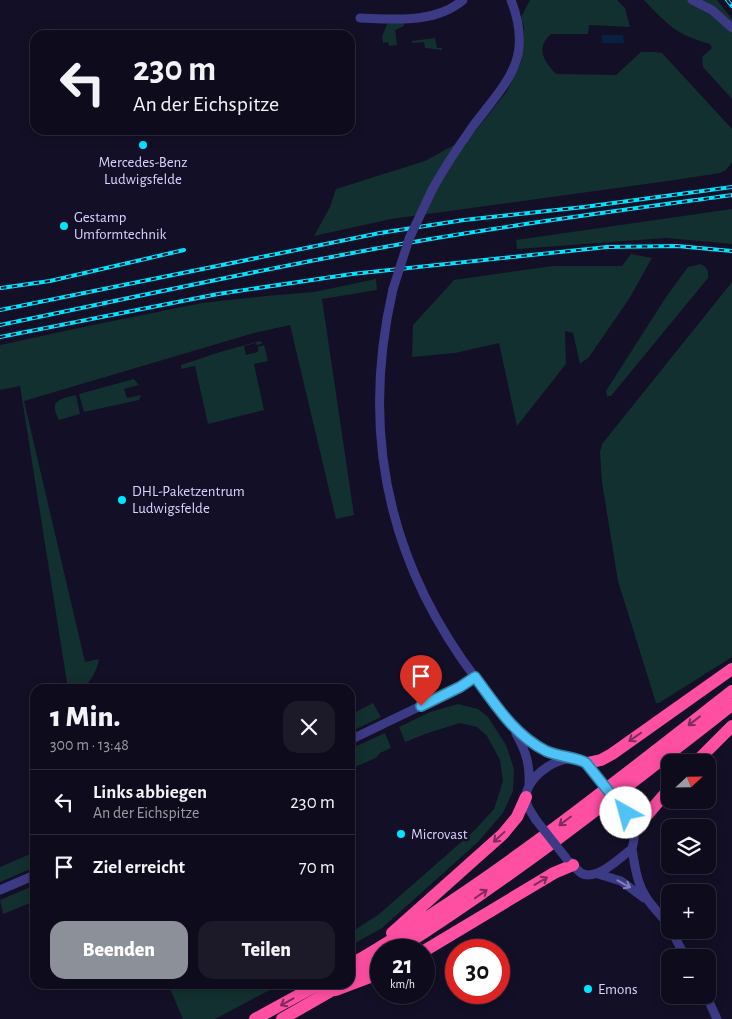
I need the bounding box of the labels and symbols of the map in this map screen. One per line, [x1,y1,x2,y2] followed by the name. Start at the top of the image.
[137,139,149,151] marker: Mercedes-Benz Ludwigsfelde
[98,155,188,187] place label: Mercedes-Benz Ludwigsfelde
[74,210,167,242] place label: Gestamp Umformtechnik
[58,220,70,232] marker: Gestamp Umformtechnik
[132,484,245,516] place label: DHL-Paketzentrum Ludwigsfelde
[116,494,128,506] marker: DHL-Paketzentrum Ludwigsfelde
[400,655,442,706] pin
[687,716,701,726] one-way arrow
[628,732,642,742] one-way arrow
[661,754,716,809] north arrow
[599,786,651,838] position arrow
[559,815,572,826] one-way arrow
[411,827,468,842] place label: Microvast
[395,828,407,840] marker: Microvast
[493,831,506,843] one-way arrow
[533,875,547,885] one-way arrow
[617,879,632,889] one-way arrow
[474,889,488,899] one-way arrow
[445,939,510,1004] speed limit sign: 30
[598,982,638,997] place label: Emons
[582,983,594,995] marker: Emons
[280,997,295,1007] one-way arrow

